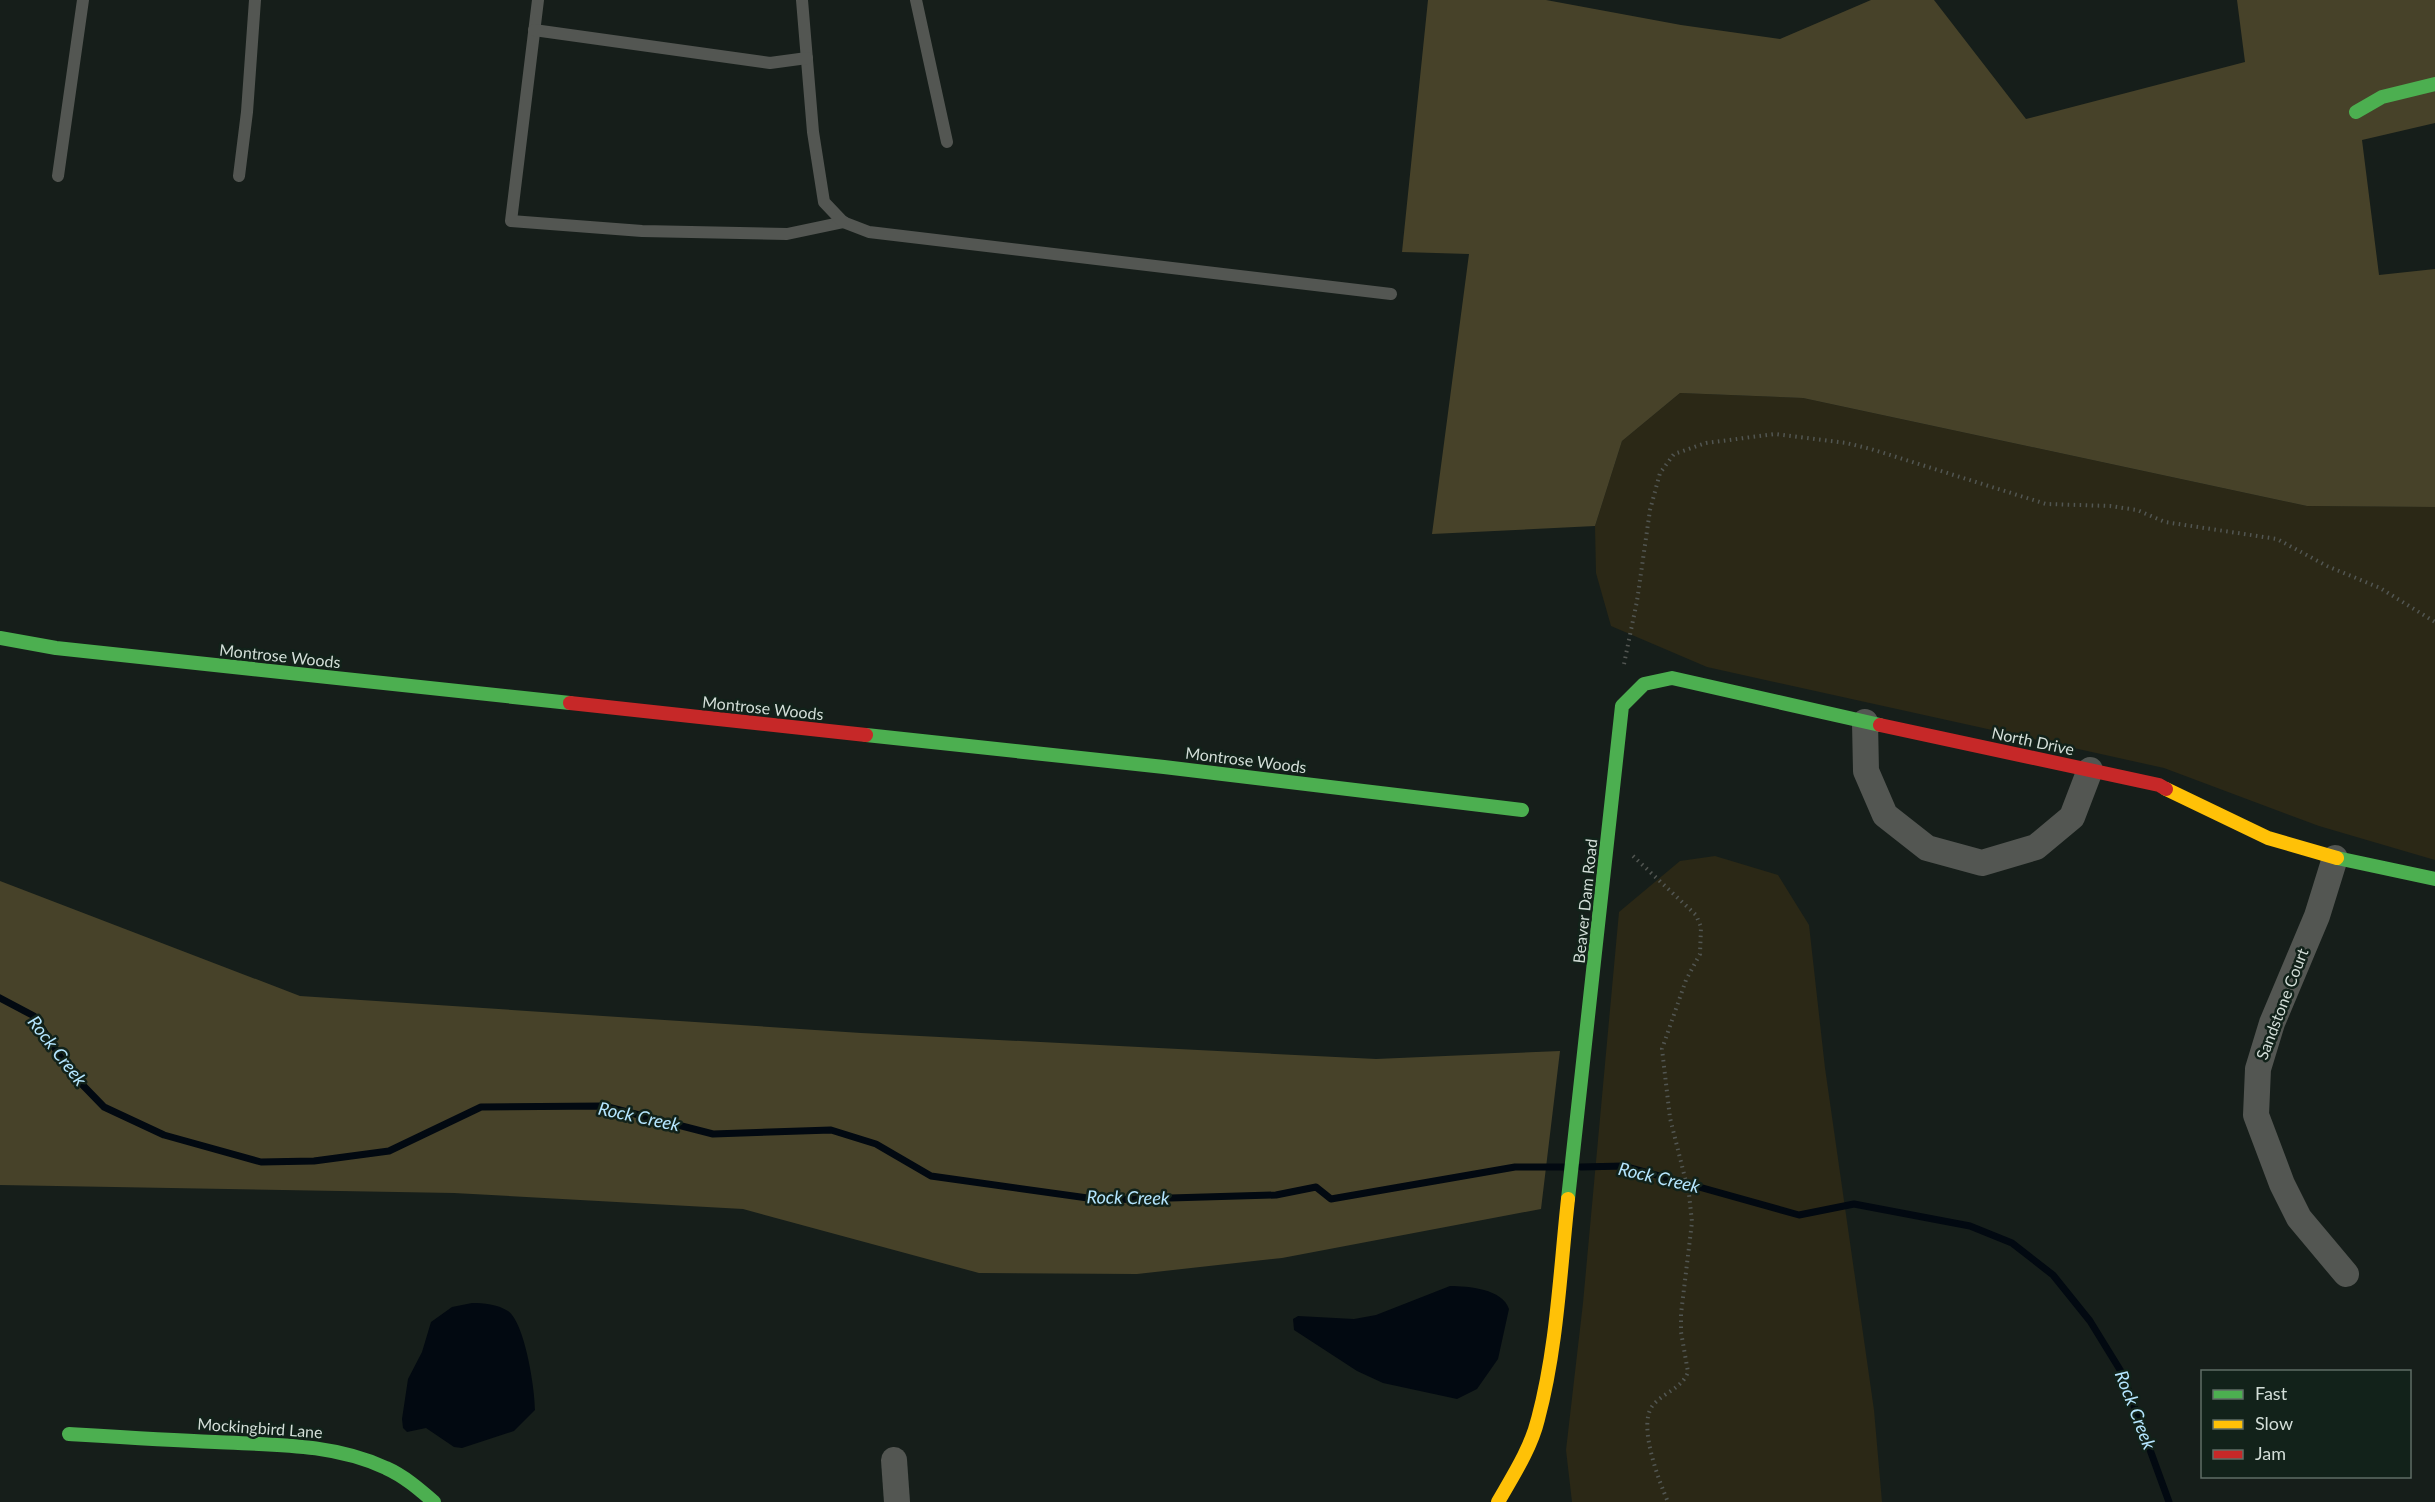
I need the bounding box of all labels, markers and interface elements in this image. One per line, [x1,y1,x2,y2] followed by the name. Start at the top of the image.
[219,640,342,671] street label: Montrose Woods
[702,692,825,723] street label: Montrose Woods
[1990,723,2076,759] street label: North Drive
[1184,743,1308,776] street label: Montrose Woods
[1569,838,1600,964] street label: Beaver Dam Road
[2252,945,2312,1062] street label: Sandstone Court
[24,1011,92,1090] water label: Rock Creek
[596,1097,682,1135] water label: Rock Creek
[1616,1157,1703,1197] water label: Rock Creek
[1086,1185,1170,1209] water label: Rock Creek
[2111,1367,2161,1453] water label: Rock Creek
[2201,1370,2411,1478] legend
[2255,1382,2288,1404] text: Fast
[2255,1412,2293,1434] text: Slow
[197,1414,323,1441] street label: Mockingbird Lane
[2255,1442,2286,1464] text: Jam

